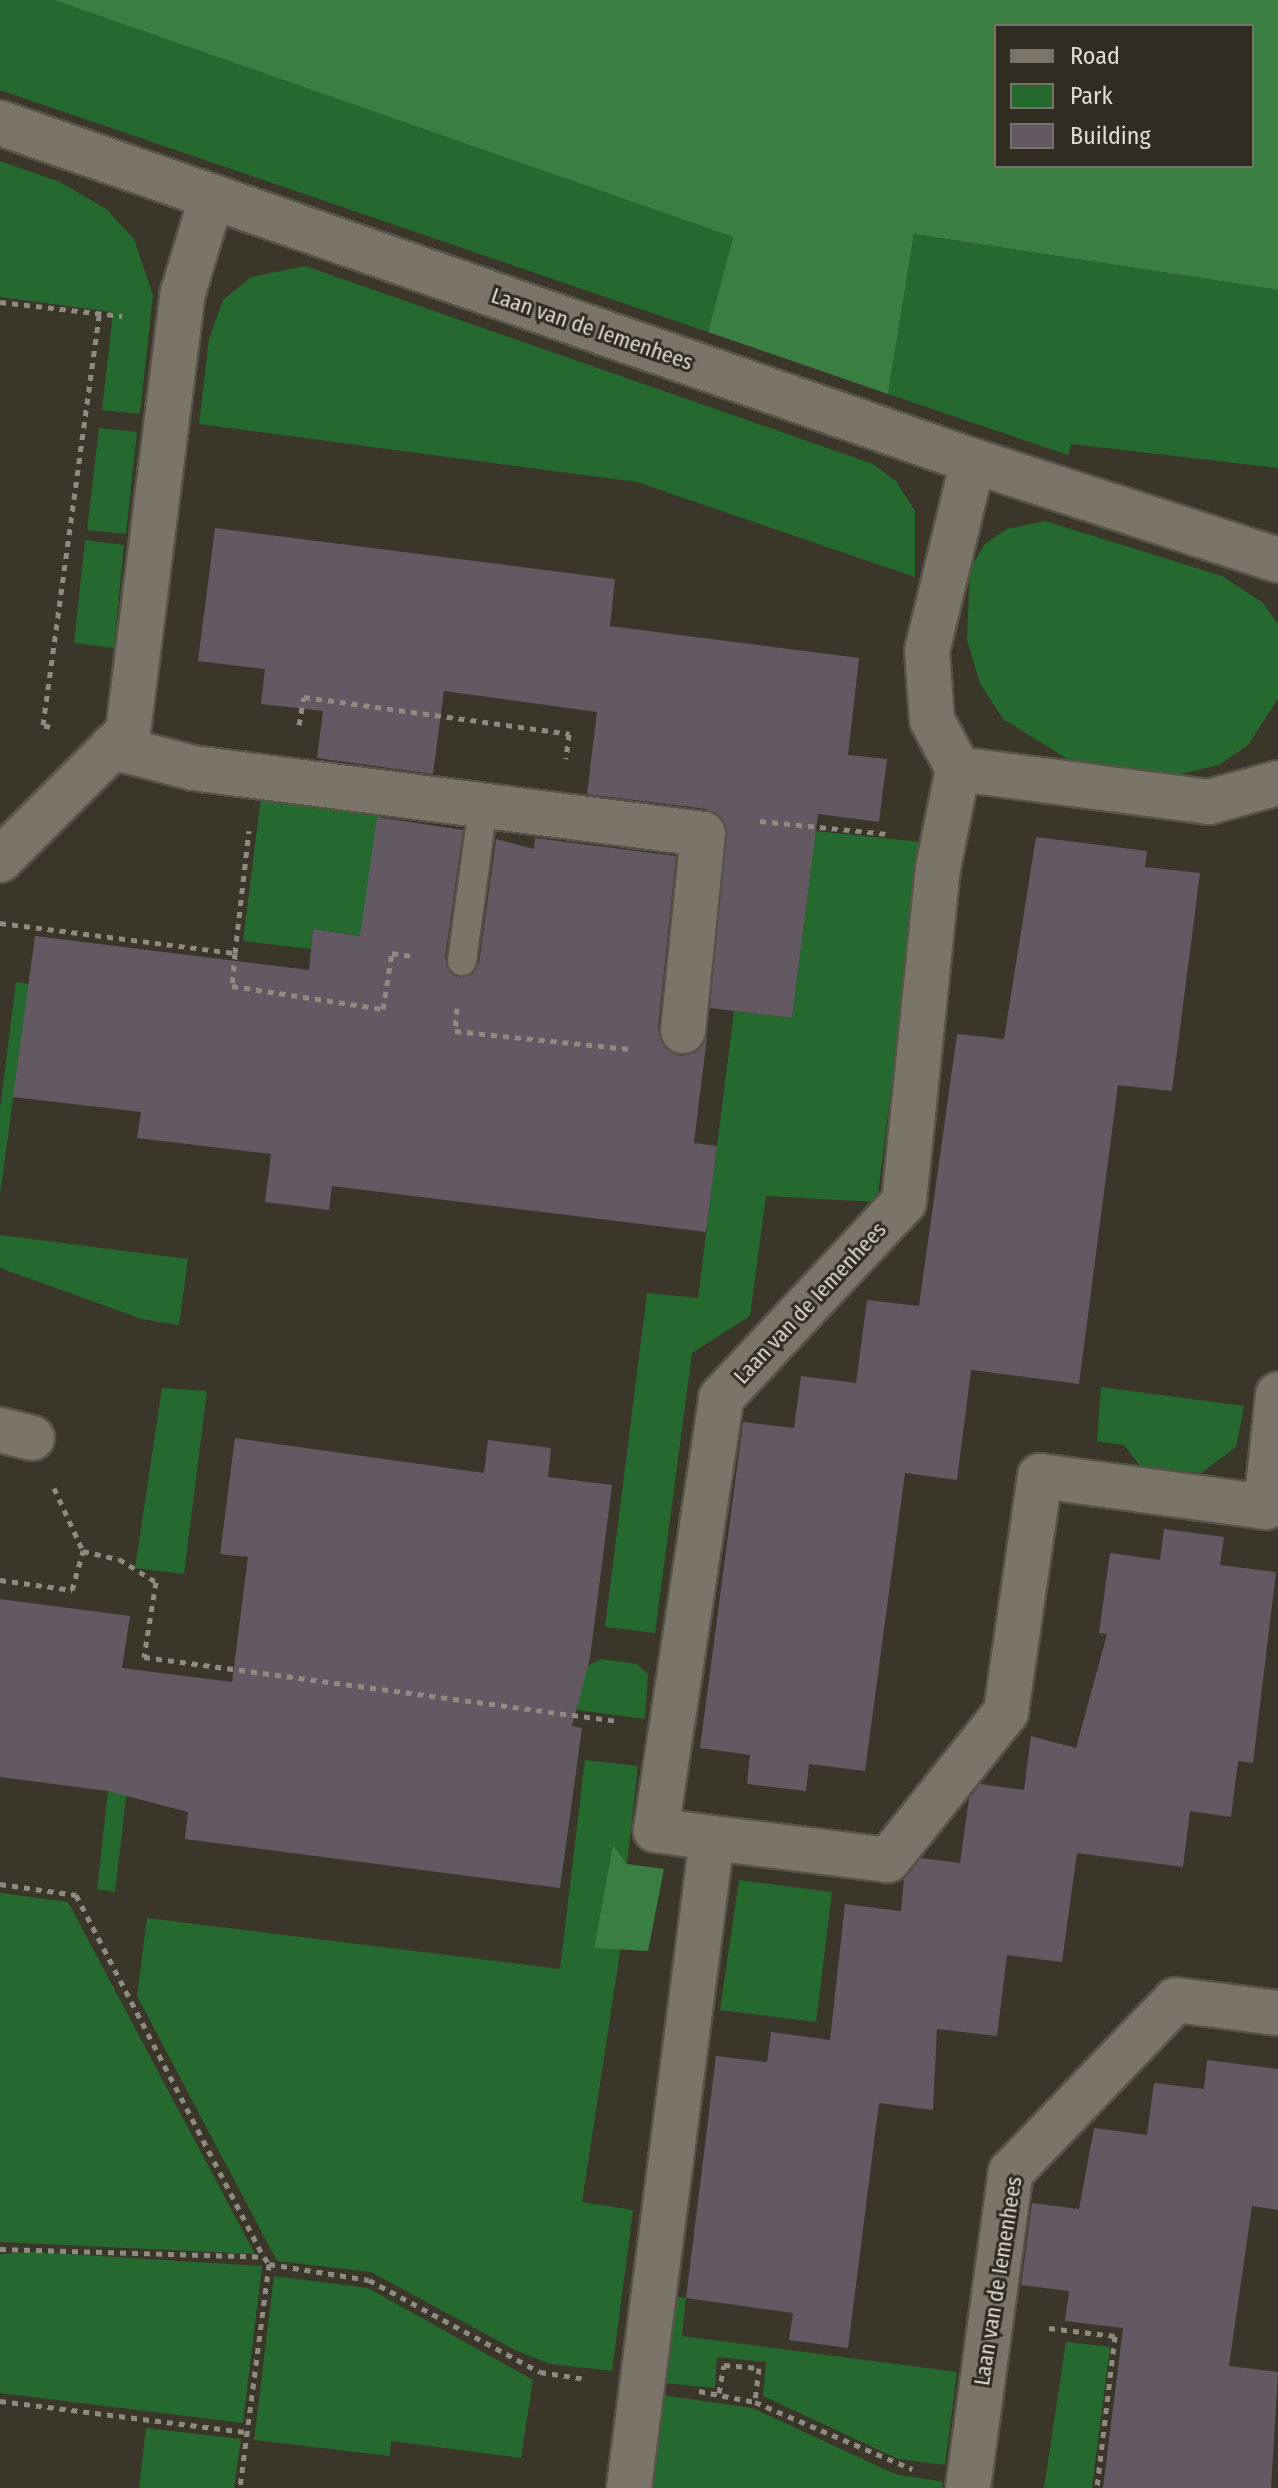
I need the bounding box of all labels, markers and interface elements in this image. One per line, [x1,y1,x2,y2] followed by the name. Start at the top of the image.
[994,24,1254,168] legend
[1070,42,1120,70] text: Road
[1070,82,1113,110] text: Park
[1070,122,1151,150] text: Building
[488,282,696,376] street label: Laan van de Iemenhees
[728,1217,892,1389] street label: Laan van de Iemenhees
[968,2175,1028,2387] street label: Laan van de Iemenhees

